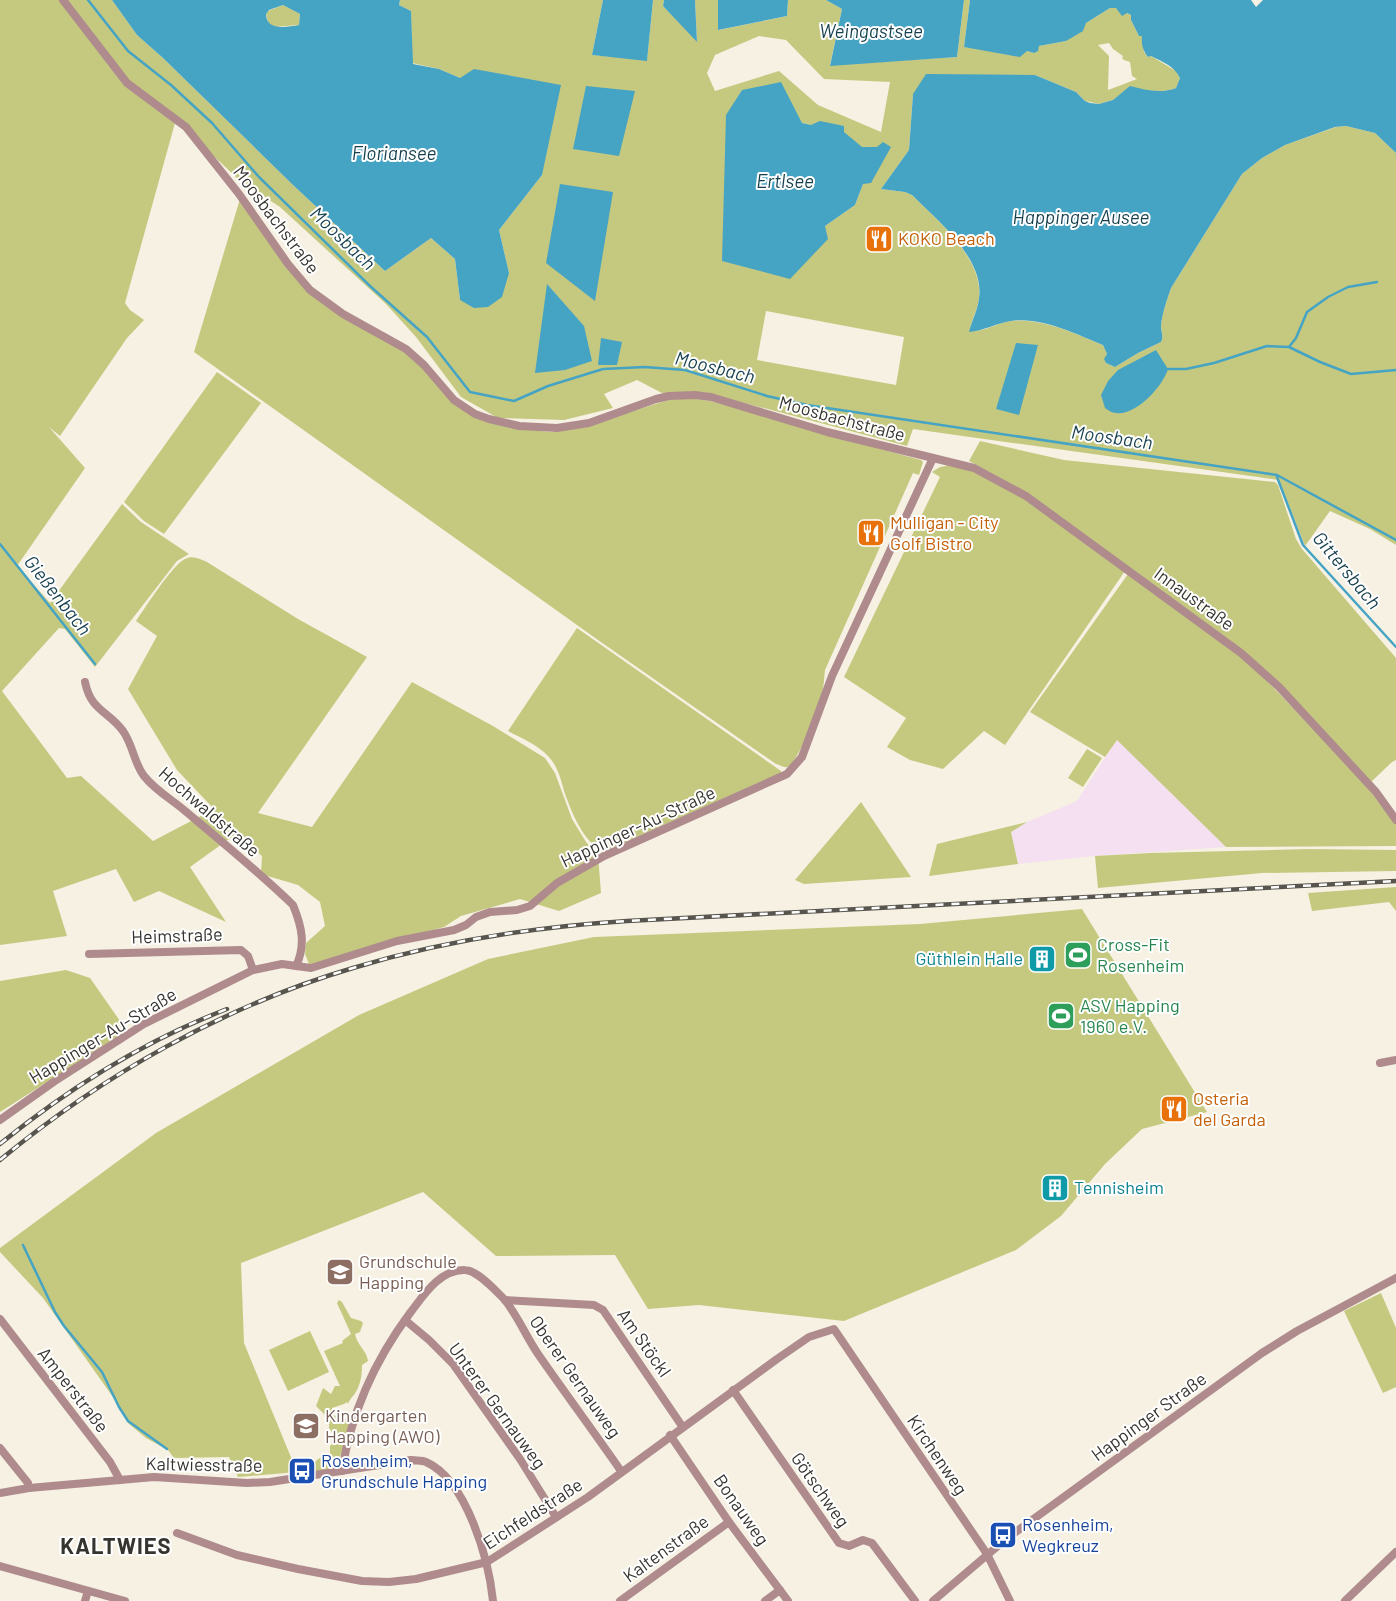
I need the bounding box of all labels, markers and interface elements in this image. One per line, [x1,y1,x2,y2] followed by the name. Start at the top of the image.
[819,19,923,42] water label: Weingastsee
[352,141,437,164] water label: Floriansee
[229,161,325,278] street label: Moosbachstraße
[756,169,814,192] water label: Ertlsee
[306,201,381,274] water label: Moosbach
[1013,205,1150,228] water label: Happinger Ausee
[864,224,894,254] restaurant icon: KOKO Beach
[898,227,995,249] place label: KOKO Beach
[673,345,758,388] water label: Moosbach
[777,391,908,445] street label: Moosbachstraße
[1070,419,1154,454] water label: Moosbach
[890,511,999,554] place label: Mulligan - City Golf Bistro
[856,518,886,548] restaurant icon: Mulligan - City Golf Bistro
[1308,526,1386,613] water label: Gittersbach
[20,550,97,639] water label: Gießenbach
[1150,562,1239,635] street label: Innaustraße
[155,761,265,861] street label: Hochwaldstraße
[557,781,718,872] street label: Happinger-Au-Straße
[131,922,223,948] street label: Heimstraße
[1097,933,1184,976] place label: Cross-Fit Rosenheim
[1063,940,1093,970] sports icon: Cross-Fit Rosenheim
[1027,944,1057,974] building icon: Güthlein Halle
[916,947,1023,969] place label: Güthlein Halle
[25,982,180,1088] street label: Happinger-Au-Straße
[1080,994,1180,1037] place label: ASV Happing 1960 e.V.
[1046,1001,1076,1031] sports icon: ASV Happing 1960 e.V.
[1193,1087,1266,1130] place label: Osteria del Garda
[1159,1094,1189,1124] restaurant icon: Osteria del Garda
[1040,1173,1070,1203] building icon: Tennisheim
[1074,1176,1164,1198] place label: Tennisheim
[359,1250,457,1293] place label: Grundschule Happing
[325,1257,355,1287] school or university icon: Grundschule Happing
[613,1304,676,1381] street label: Am Stöckl
[525,1311,626,1442] street label: Oberer Gernauweg
[445,1338,551,1473] street label: Unterer Gernauweg
[34,1342,114,1436] street label: Amperstraße
[1087,1367,1210,1465] street label: Happinger Straße
[325,1404,440,1447] place label: Kindergarten Happing (AWO)
[903,1410,973,1499] street label: Kirchenweg
[291,1411,321,1441] school or university icon: Kindergarten Happing (AWO)
[787,1448,855,1531] street label: Götschweg
[321,1449,487,1492] place label: Rosenheim, Grundschule Happing
[145,1452,263,1476] street label: Kaltwiesstraße
[287,1456,317,1486] bus stop icon: Rosenheim, Grundschule Happing
[709,1470,774,1549] street label: Bonauweg
[479,1473,586,1553] street label: Eichfeldstraße
[618,1510,713,1587] street label: Kaltenstraße
[1022,1513,1114,1556] place label: Rosenheim, Wegkreuz
[988,1520,1018,1550] bus stop icon: Rosenheim, Wegkreuz
[60,1532,172,1558] district label: KALTWIES

